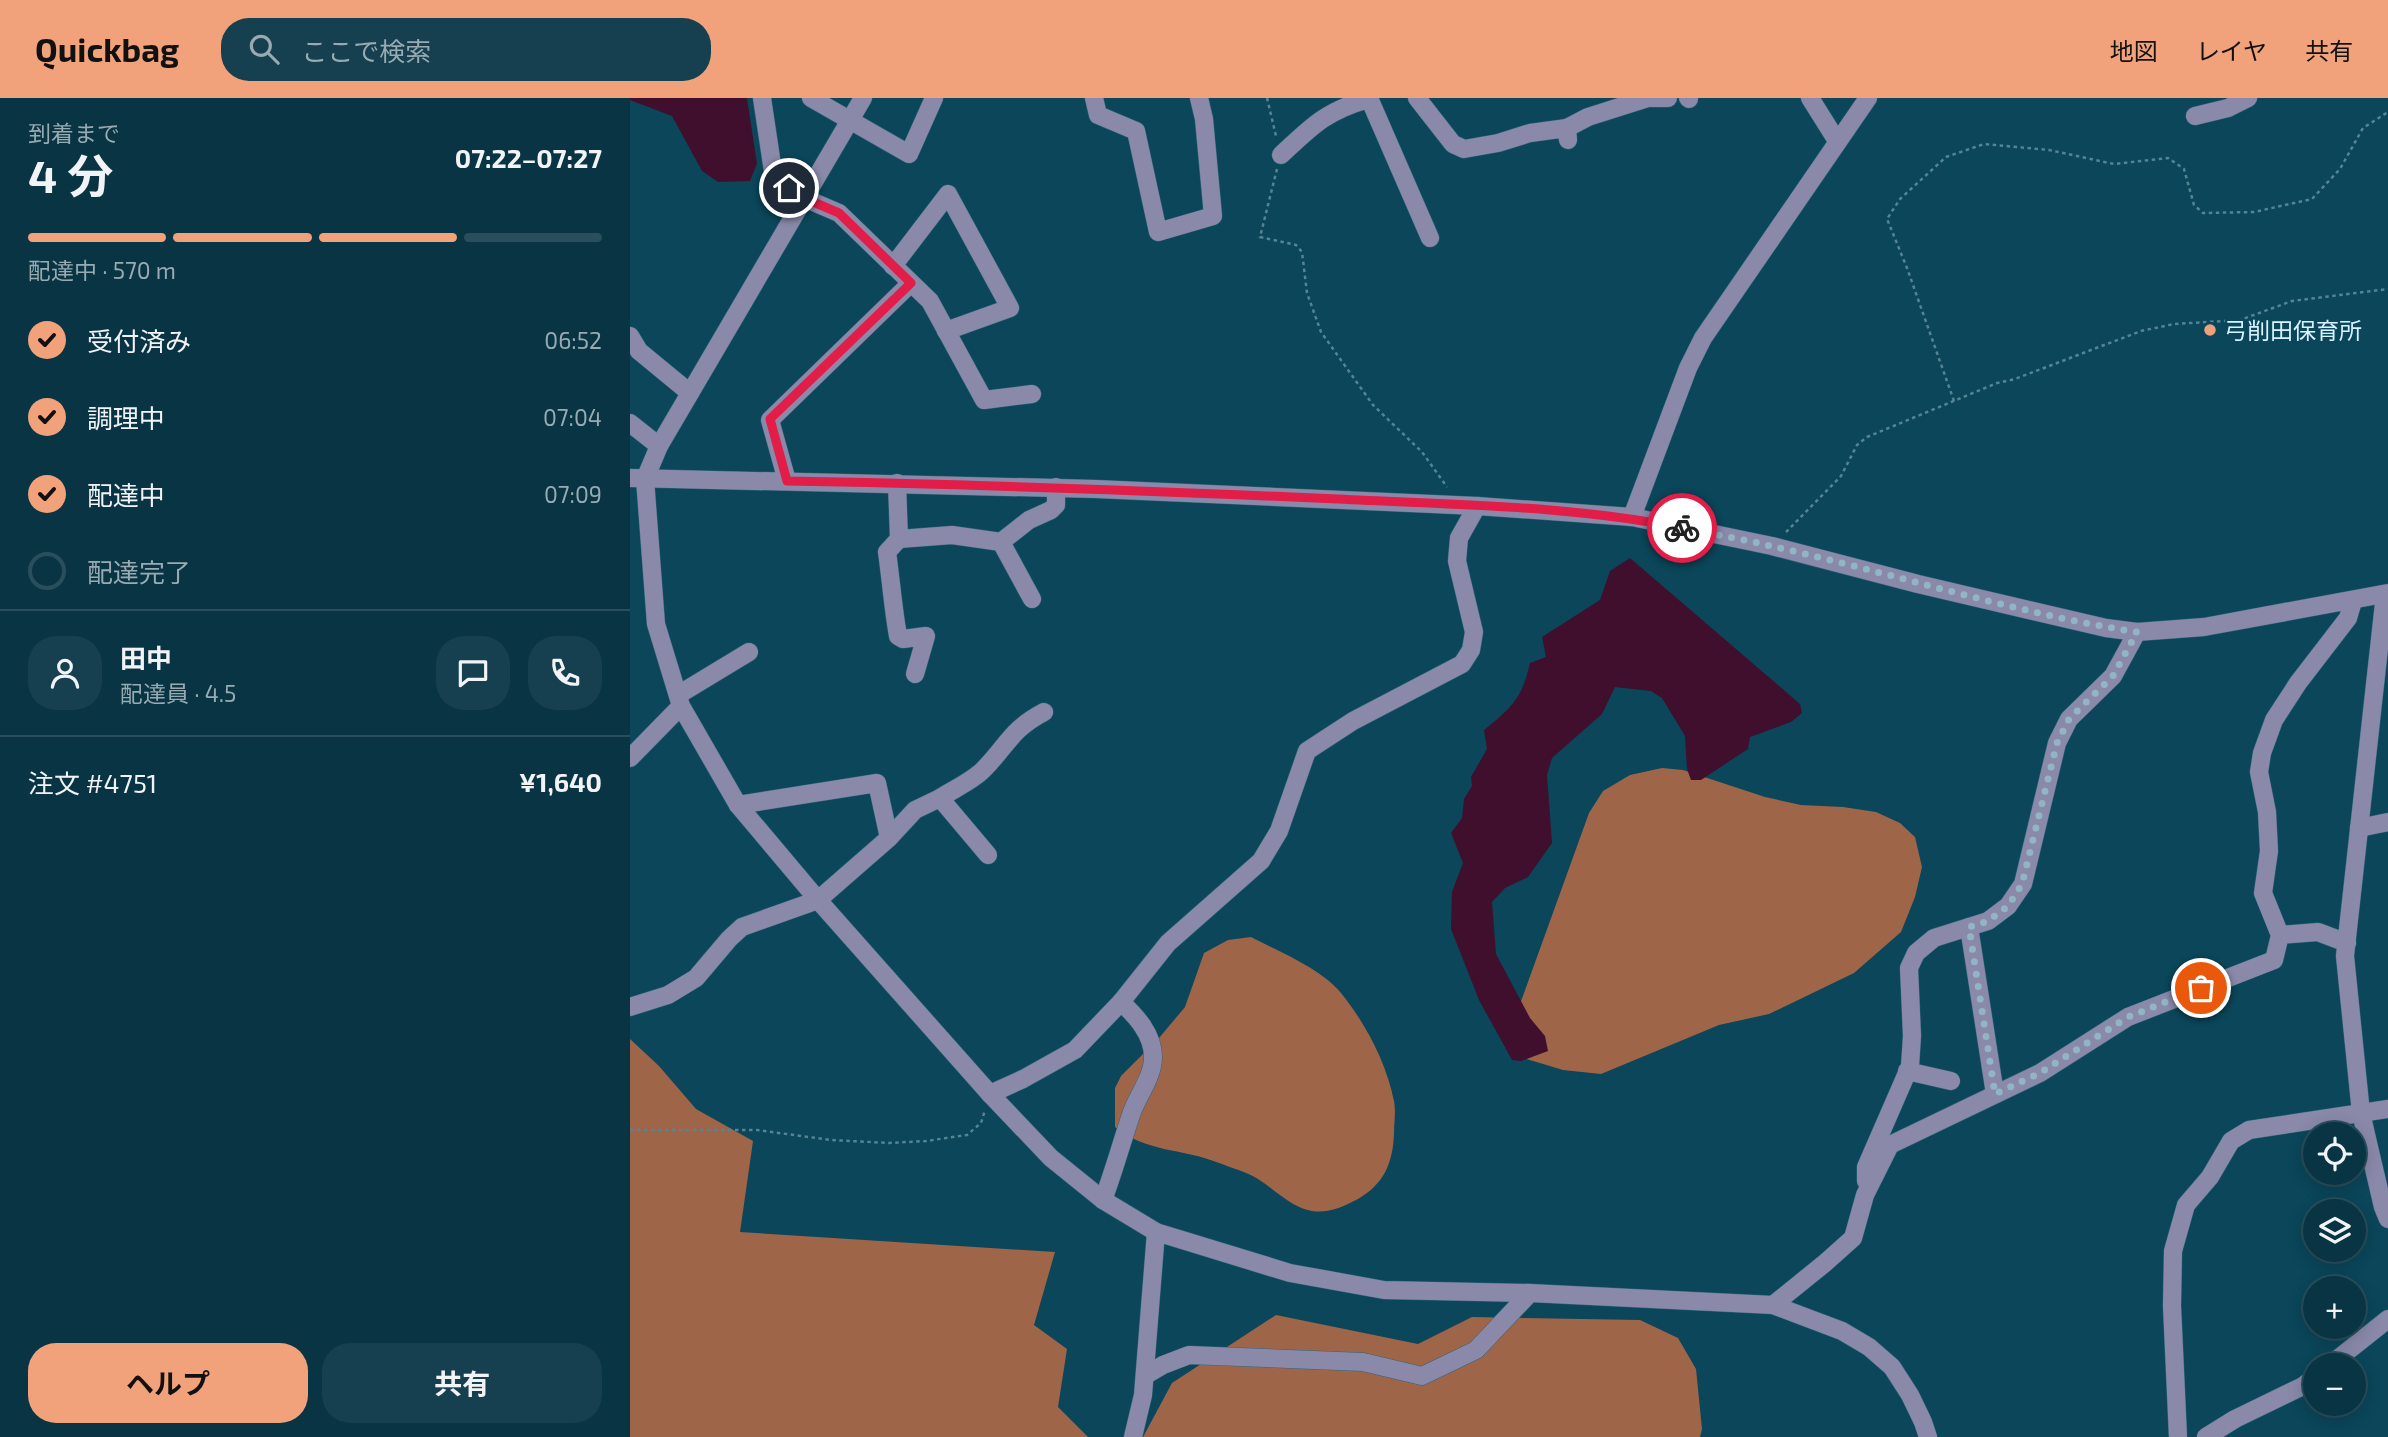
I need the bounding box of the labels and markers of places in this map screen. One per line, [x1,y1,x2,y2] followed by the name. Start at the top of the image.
[759,158,819,218] pin
[2224,316,2362,344] place label: 弓削田保育所
[2202,322,2218,338] marker: 弓削田保育所
[2171,958,2231,1018] pin

